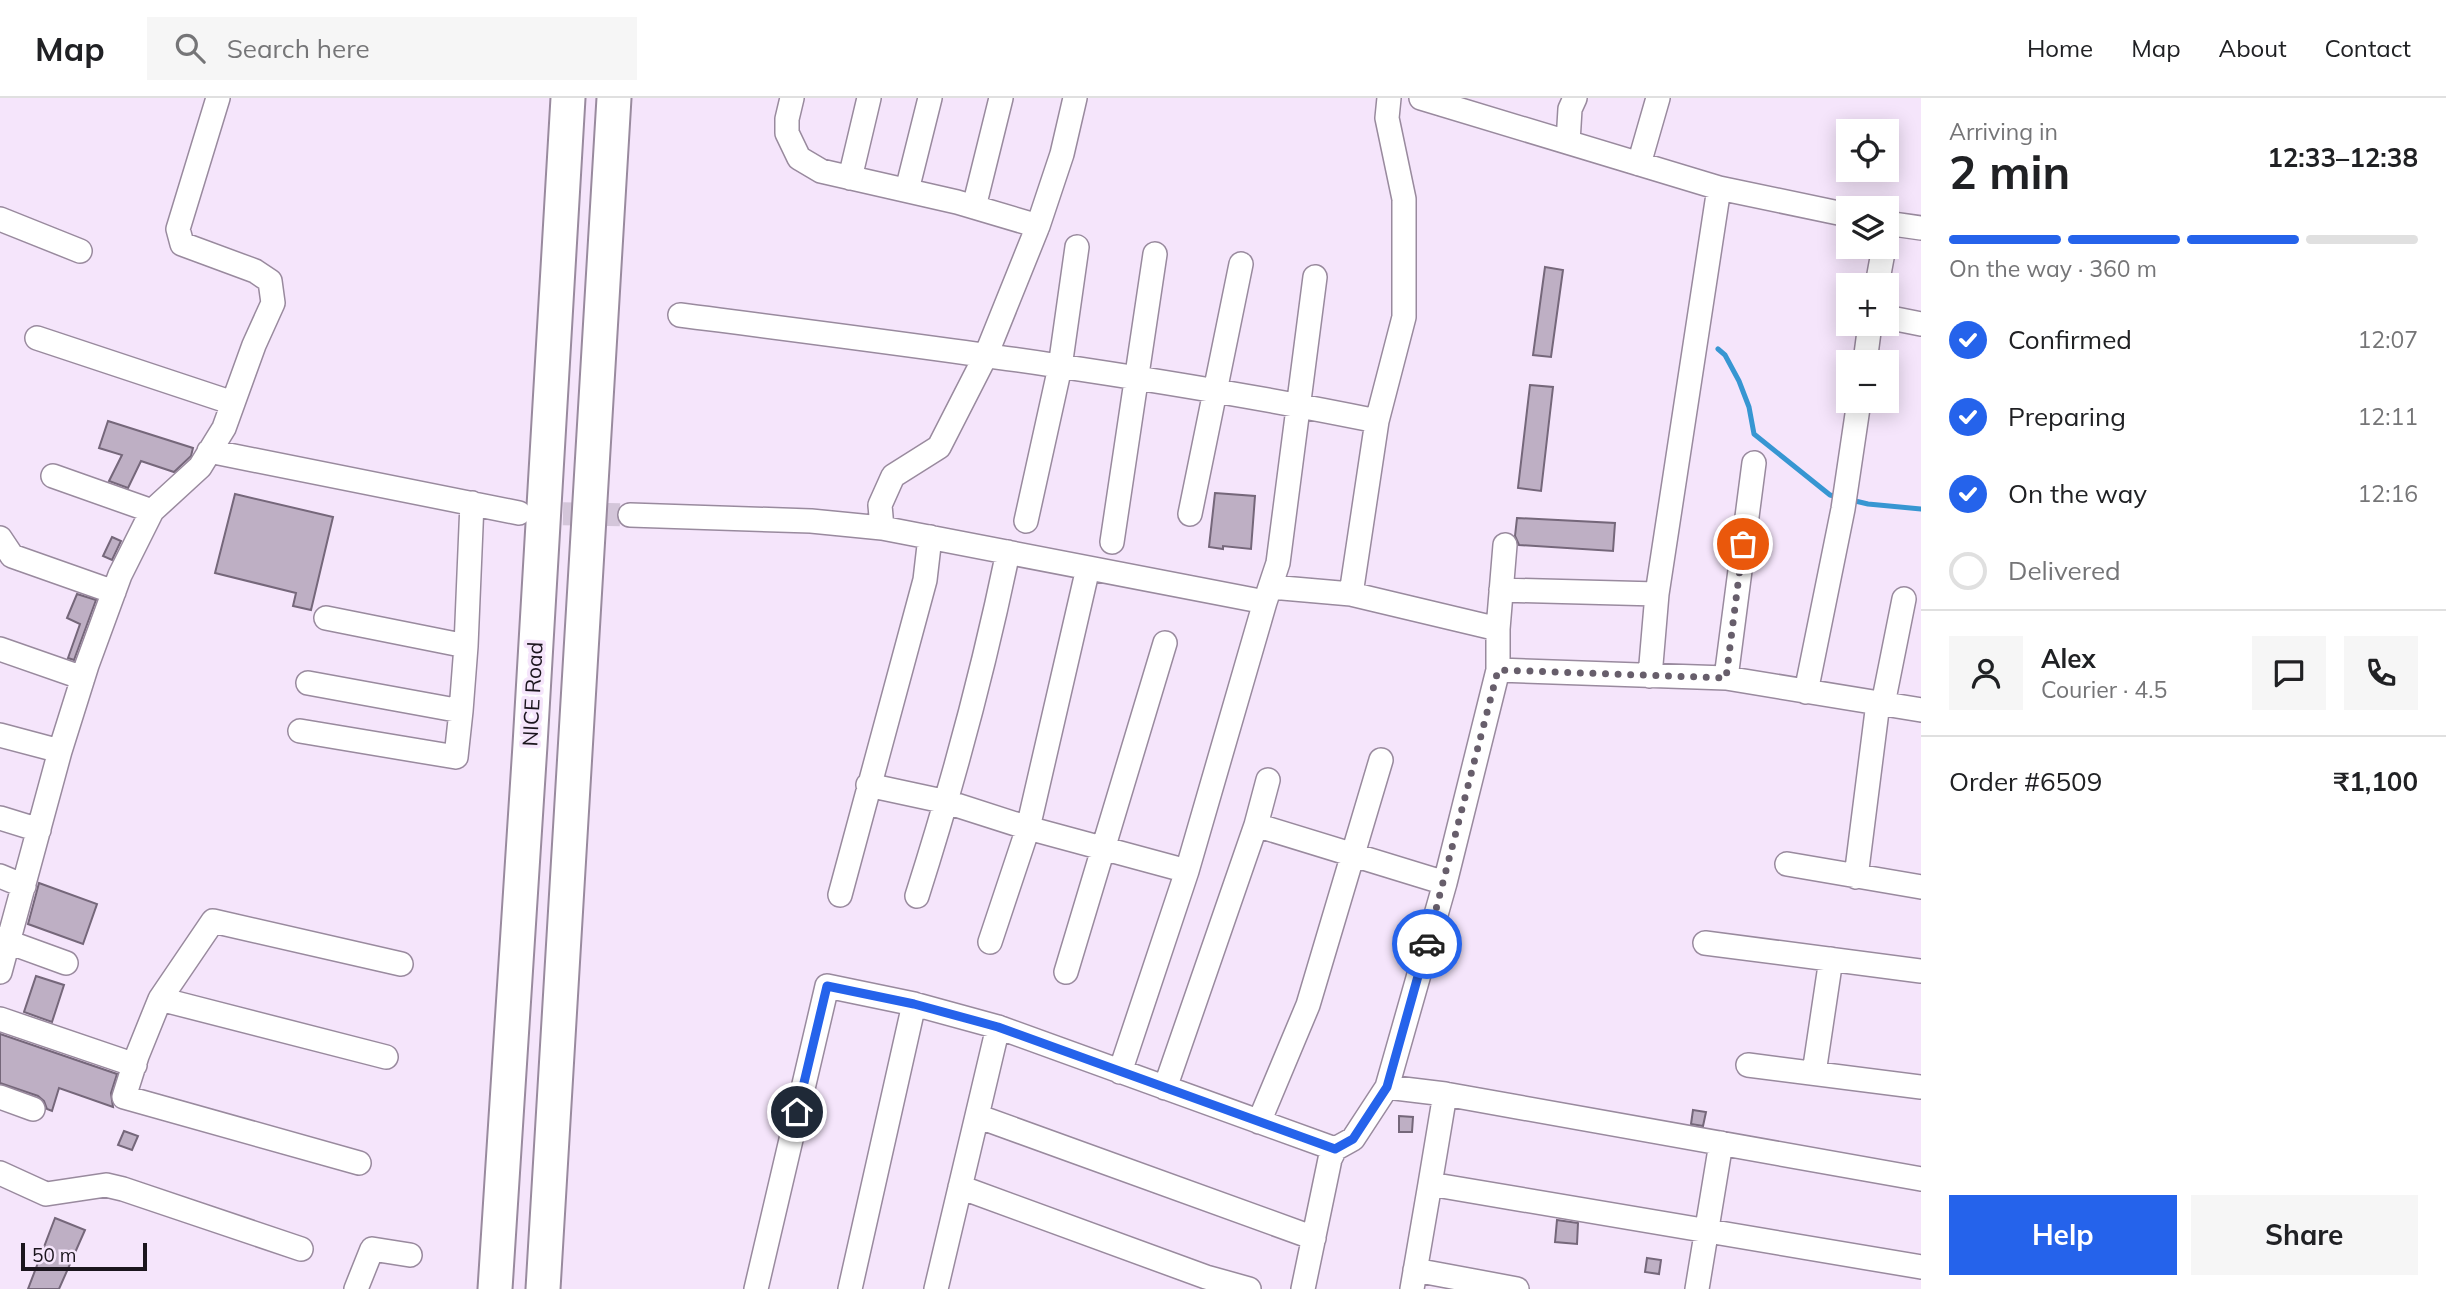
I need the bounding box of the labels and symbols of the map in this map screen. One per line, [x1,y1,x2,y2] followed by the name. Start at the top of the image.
[1713,514,1773,574] pin
[516,641,548,747] street label: NICE Road
[1392,909,1462,979] courier
[767,1082,827,1142] pin
[21,1240,147,1272] scale bar

